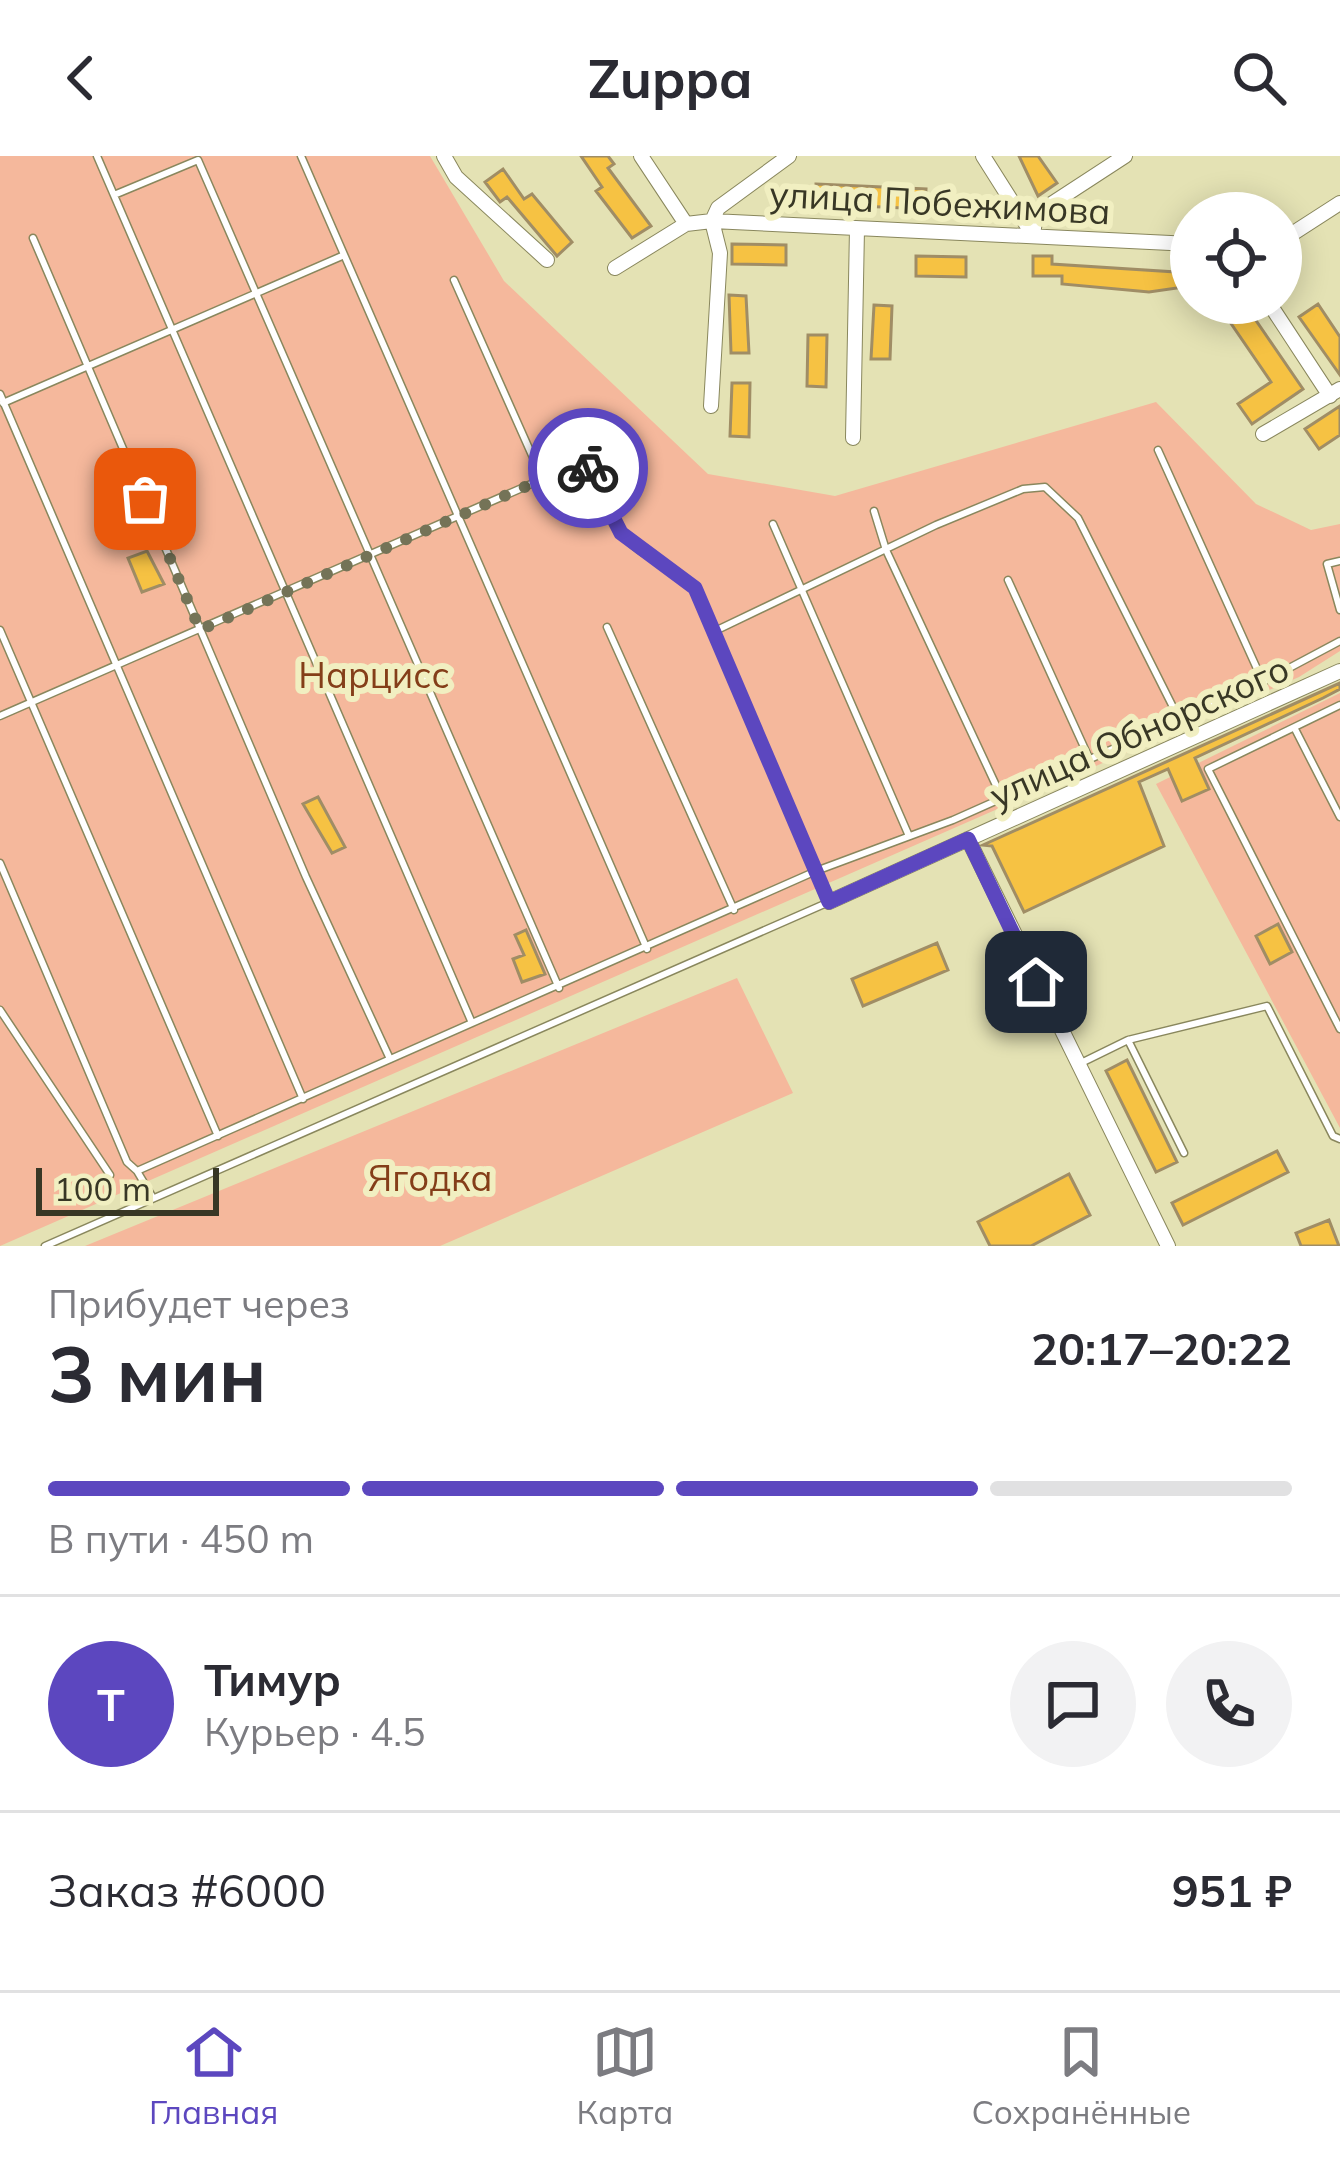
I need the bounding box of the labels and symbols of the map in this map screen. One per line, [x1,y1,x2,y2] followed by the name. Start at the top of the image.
[768,171,1112,233] street label: улица Побежимова
[528,408,648,528] courier
[94,448,196,550] pin
[982,645,1296,817] street label: улица Обнорского
[298,652,450,697] park label: Нарцисс
[985,931,1087,1033] pin
[368,1155,492,1200] park label: Ягодка
[36,1162,219,1215] scale bar

